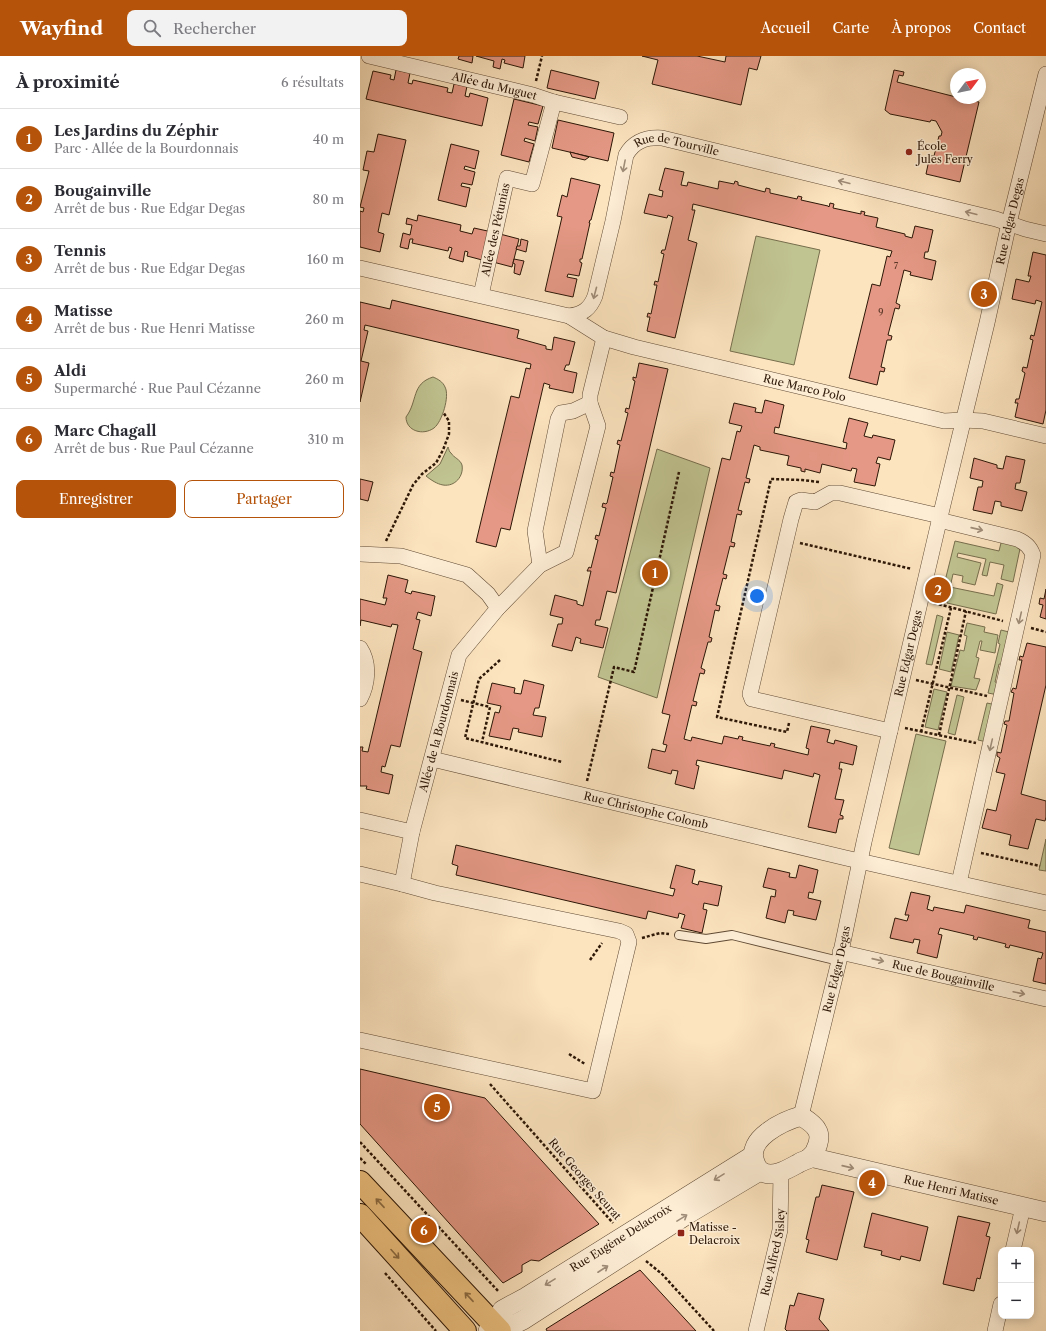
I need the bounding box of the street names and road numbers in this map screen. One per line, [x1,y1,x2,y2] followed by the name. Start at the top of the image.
[450,69,539,103] street label: Allée du Muguet
[631,131,720,159] street label: Rue de Tourville
[993,176,1027,266] street label: Rue Edgar Degas
[478,181,513,279] street label: Allée des Pétunias
[762,371,848,404] street label: Rue Marco Polo
[891,608,925,698] street label: Rue Edgar Degas
[416,669,461,795] street label: Allée de la Bourdonnais
[582,789,710,832] street label: Rue Christophe Colomb
[820,924,853,1014] street label: Rue Edgar Degas
[891,957,996,994] street label: Rue de Bougainville
[546,1135,624,1223] street label: Rue Georges Seurat
[902,1172,1000,1208] street label: Rue Henri Matisse
[567,1201,675,1275] street label: Rue Eugène Delacroix
[758,1207,787,1297] street label: Rue Alfred Sisley

